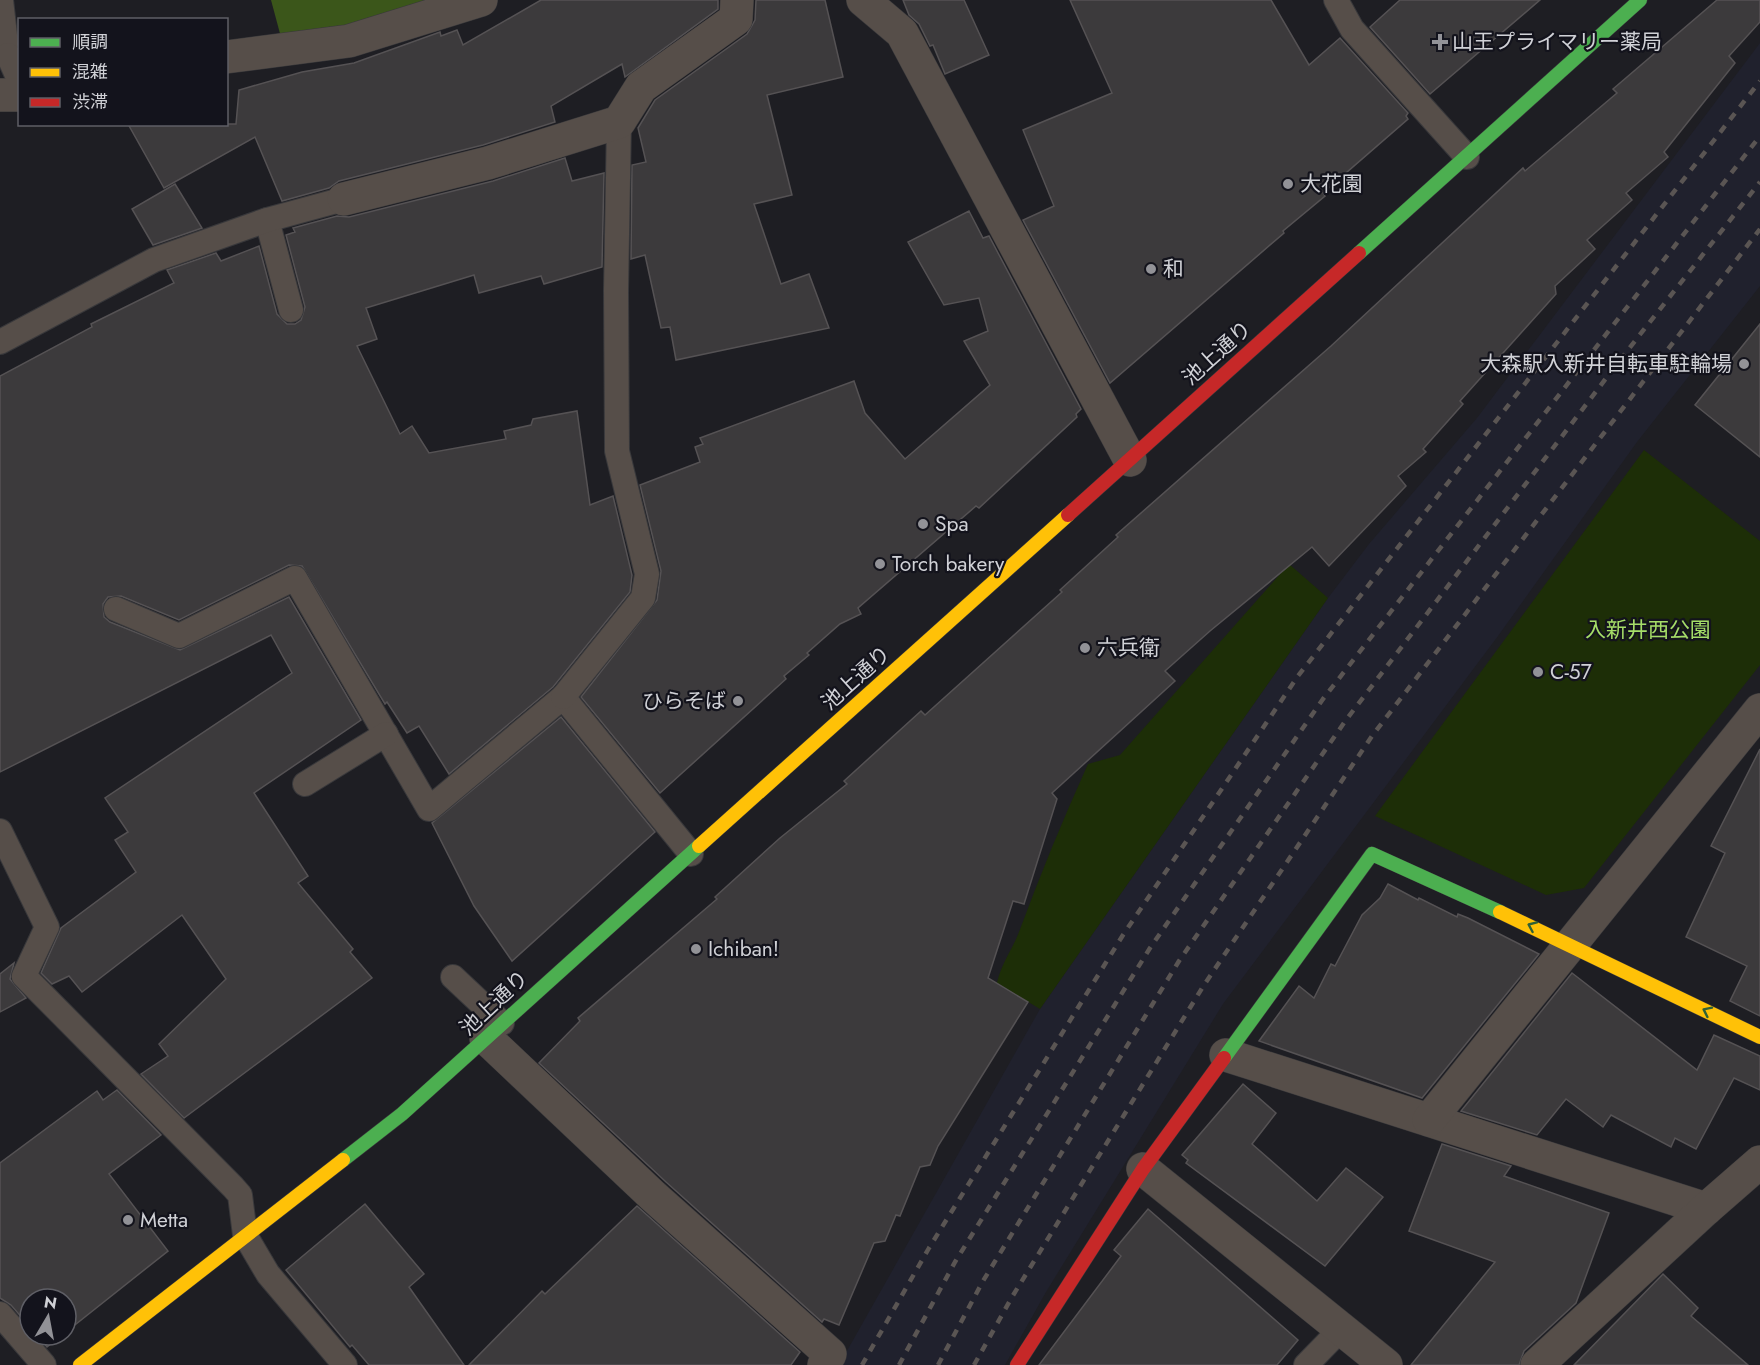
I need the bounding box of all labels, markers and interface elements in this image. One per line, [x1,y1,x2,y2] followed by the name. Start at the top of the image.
[18,18,228,126] legend
[1452,27,1662,57] place label: 山王プライマリー薬局
[72,29,108,55] text: 順調
[1433,35,1447,49] marker: 山王プライマリー薬局
[72,59,108,85] text: 混雑
[72,89,108,115] text: 渋滞
[1300,169,1363,199] place label: 大花園
[1281,177,1295,191] marker: 大花園
[1163,254,1184,284] place label: 和
[1144,262,1158,276] marker: 和
[1176,314,1258,392] street label: 池上通り
[1480,349,1732,379] place label: 大森駅入新井自転車駐輪場
[1737,357,1751,371] marker: 大森駅入新井自転車駐輪場
[935,509,969,539] place label: Spa
[916,517,930,531] marker: Spa
[892,549,1005,579] place label: Torch bakery
[873,557,887,571] marker: Torch bakery
[1585,615,1711,645] park label: 入新井西公園
[1097,633,1160,663] place label: 六兵衛
[815,639,897,717] street label: 池上通り
[1078,641,1092,655] marker: 六兵衛
[1550,657,1592,687] place label: C-57
[1531,665,1545,679] marker: C-57
[642,686,726,716] place label: ひらそば
[731,694,745,708] marker: ひらそば
[1527,922,1538,934] one-way arrow
[708,934,779,964] place label: Ichiban!
[689,942,703,956] marker: Ichiban!
[453,963,535,1043] street label: 池上通り
[1703,1007,1714,1018] one-way arrow
[140,1205,188,1235] place label: Metta
[121,1213,135,1227] marker: Metta
[18,1287,78,1347] north arrow
[42,1290,59,1315] text: N

